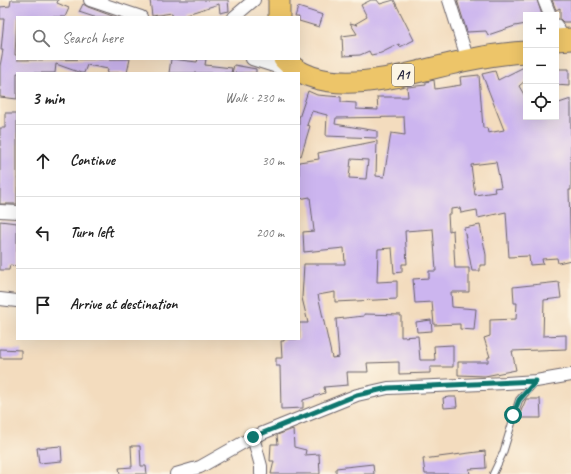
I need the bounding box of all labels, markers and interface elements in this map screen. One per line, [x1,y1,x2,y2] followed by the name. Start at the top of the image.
[523,12,559,120] map controls
[523,12,559,48] button: +
[16,16,300,60] search box
[30,27,52,49] icon: search
[62,29,123,48] text: Search here
[523,48,559,84] button: −
[392,64,414,86] road number: A1
[523,84,559,120] button: locate
[32,88,65,109] text: 3 min
[225,90,284,106] text: Walk · 230 m
[32,150,54,172] icon: ahead
[70,151,115,170] text: Continue
[262,153,284,169] text: 30 m
[32,222,54,244] icon: left
[70,223,113,242] text: Turn left
[256,225,284,241] text: 200 m
[32,294,54,316] icon: arrive
[70,295,177,314] text: Arrive at destination
[504,406,522,424] route start
[244,428,262,446] route end

